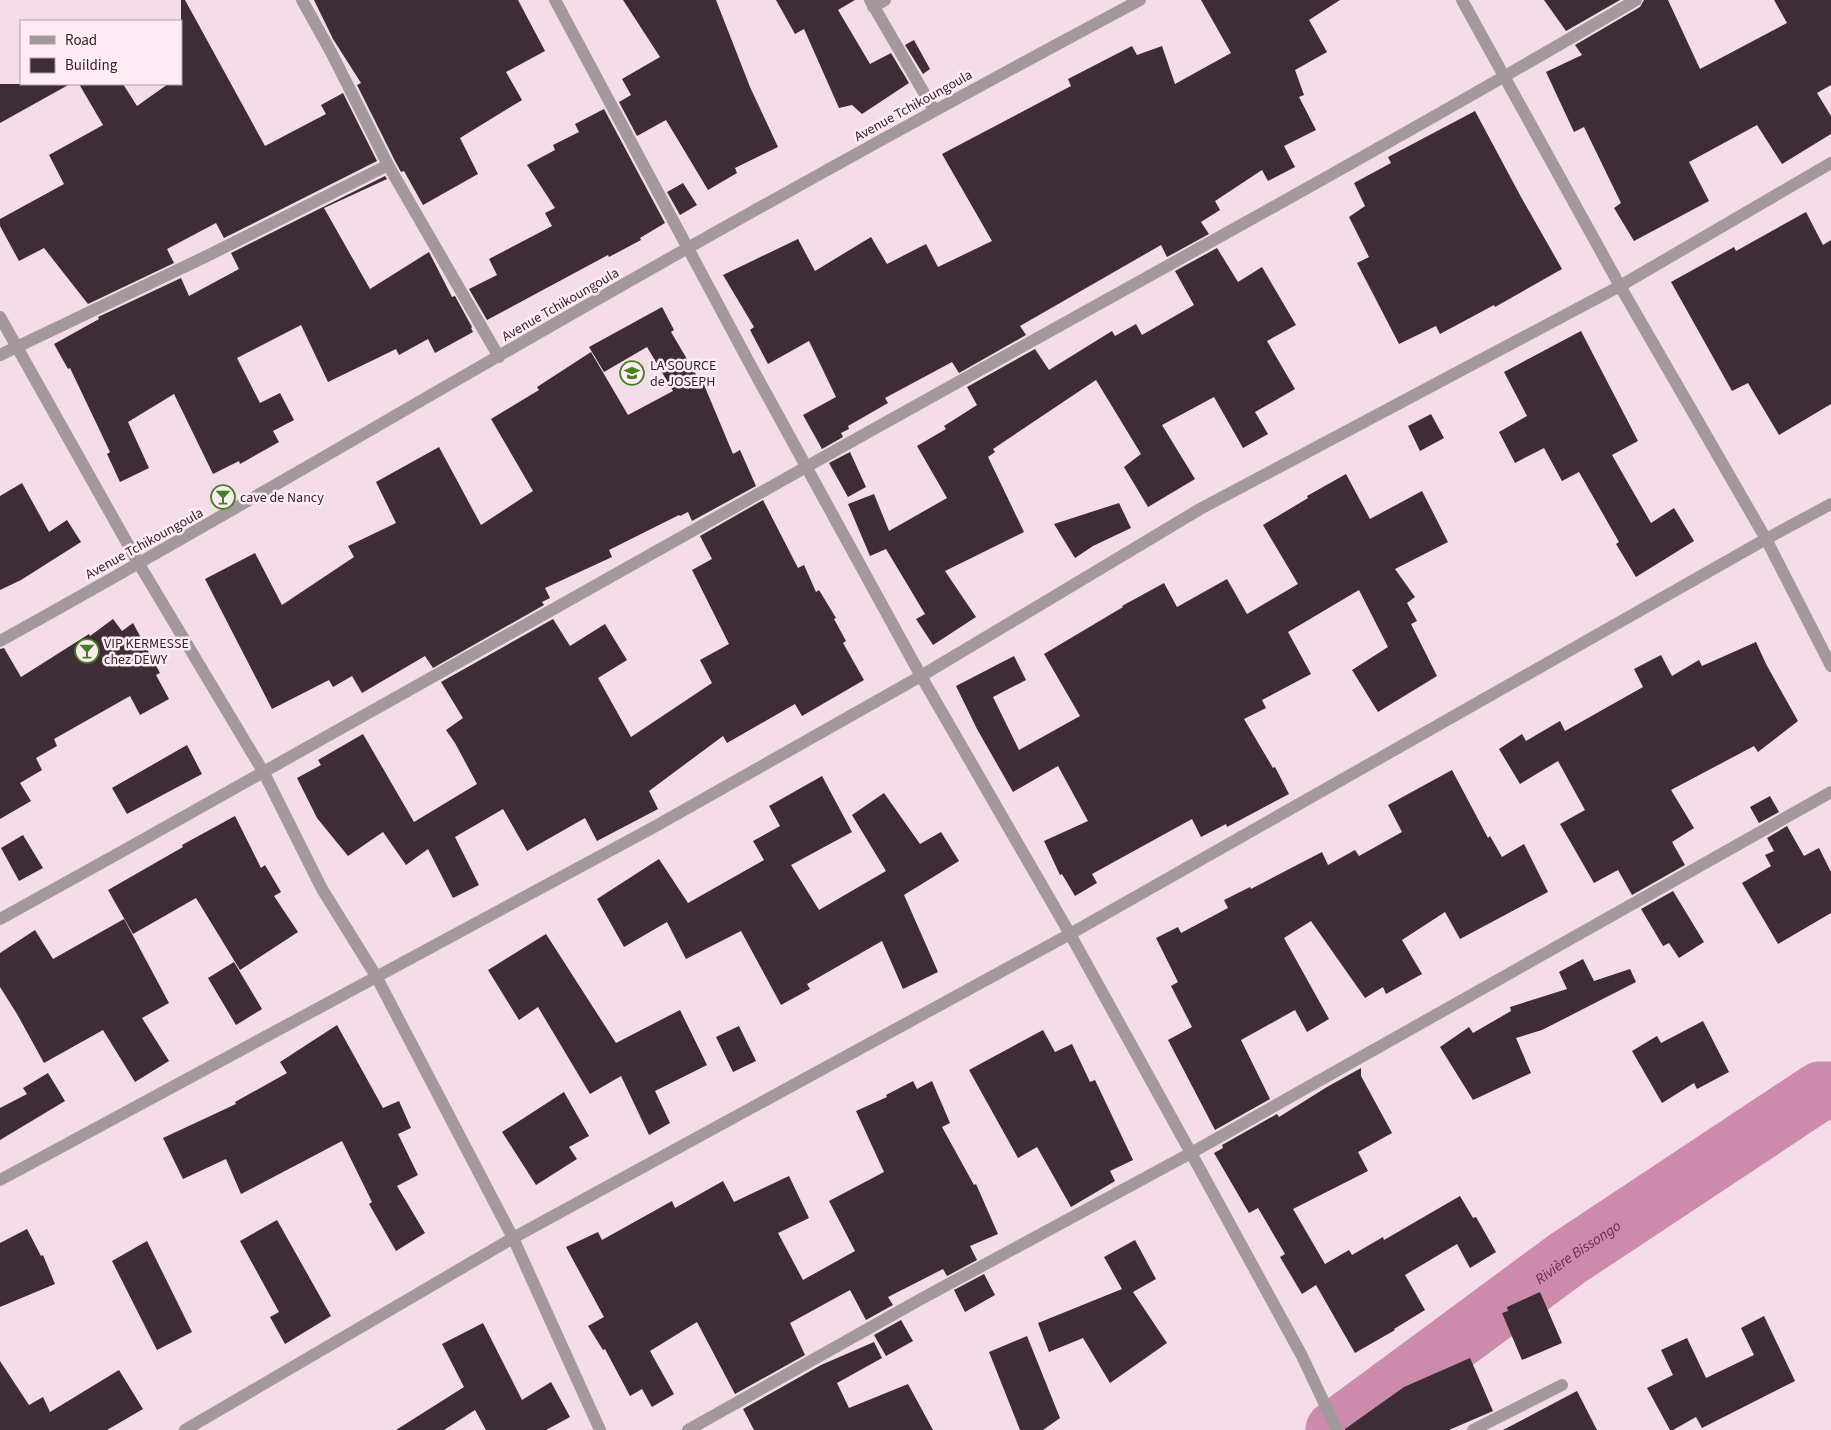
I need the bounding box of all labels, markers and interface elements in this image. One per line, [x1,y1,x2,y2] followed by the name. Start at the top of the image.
[20,20,182,85] legend
[65,30,97,51] text: Road
[65,55,118,76] text: Building
[851,65,976,147] street label: Avenue Tchikoungoula
[498,263,623,347] street label: Avenue Tchikoungoula
[650,356,716,392] place label: LA SOURCE de JOSEPH
[619,360,645,386] school or university icon: LA SOURCE de JOSEPH
[210,484,236,510] bar icon: cave de Nancy
[240,488,324,508] place label: cave de Nancy
[82,503,207,585] street label: Avenue Tchikoungoula
[104,634,189,670] place label: VIP KERMESSE chez DEWY
[74,638,100,664] bar icon: VIP KERMESSE chez DEWY
[1531,1216,1626,1290] water label: Rivière Bissongo

